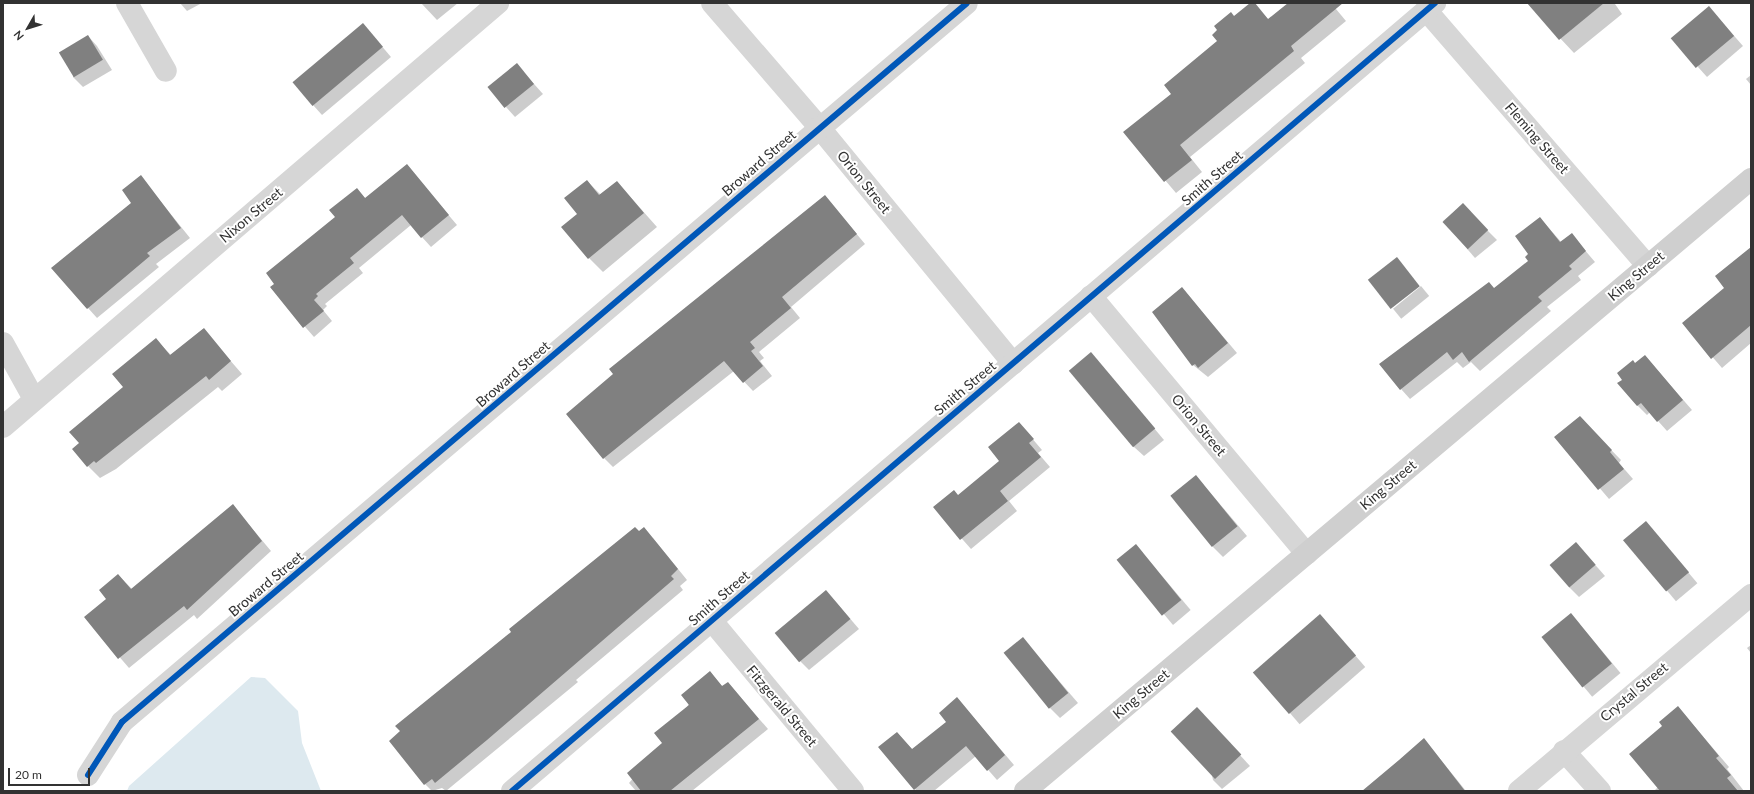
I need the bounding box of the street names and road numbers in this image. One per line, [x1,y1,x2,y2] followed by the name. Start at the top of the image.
[1501,99,1573,177] street label: Fleming Street
[719,126,799,200] street label: Broward Street
[834,147,894,217] street label: Orion Street
[1178,147,1246,209] street label: Smith Street
[216,184,286,246] street label: Nixon Street
[1604,248,1668,304] street label: King Street
[473,337,553,411] street label: Broward Street
[931,357,999,419] street label: Smith Street
[1168,391,1230,459] street label: Orion Street
[1356,457,1420,513] street label: King Street
[225,548,307,620] street label: Broward Street
[685,567,753,629] street label: Smith Street
[1597,659,1671,725] street label: Crystal Street
[743,662,821,750] street label: Fitzgerald Street
[1109,666,1173,722] street label: King Street

